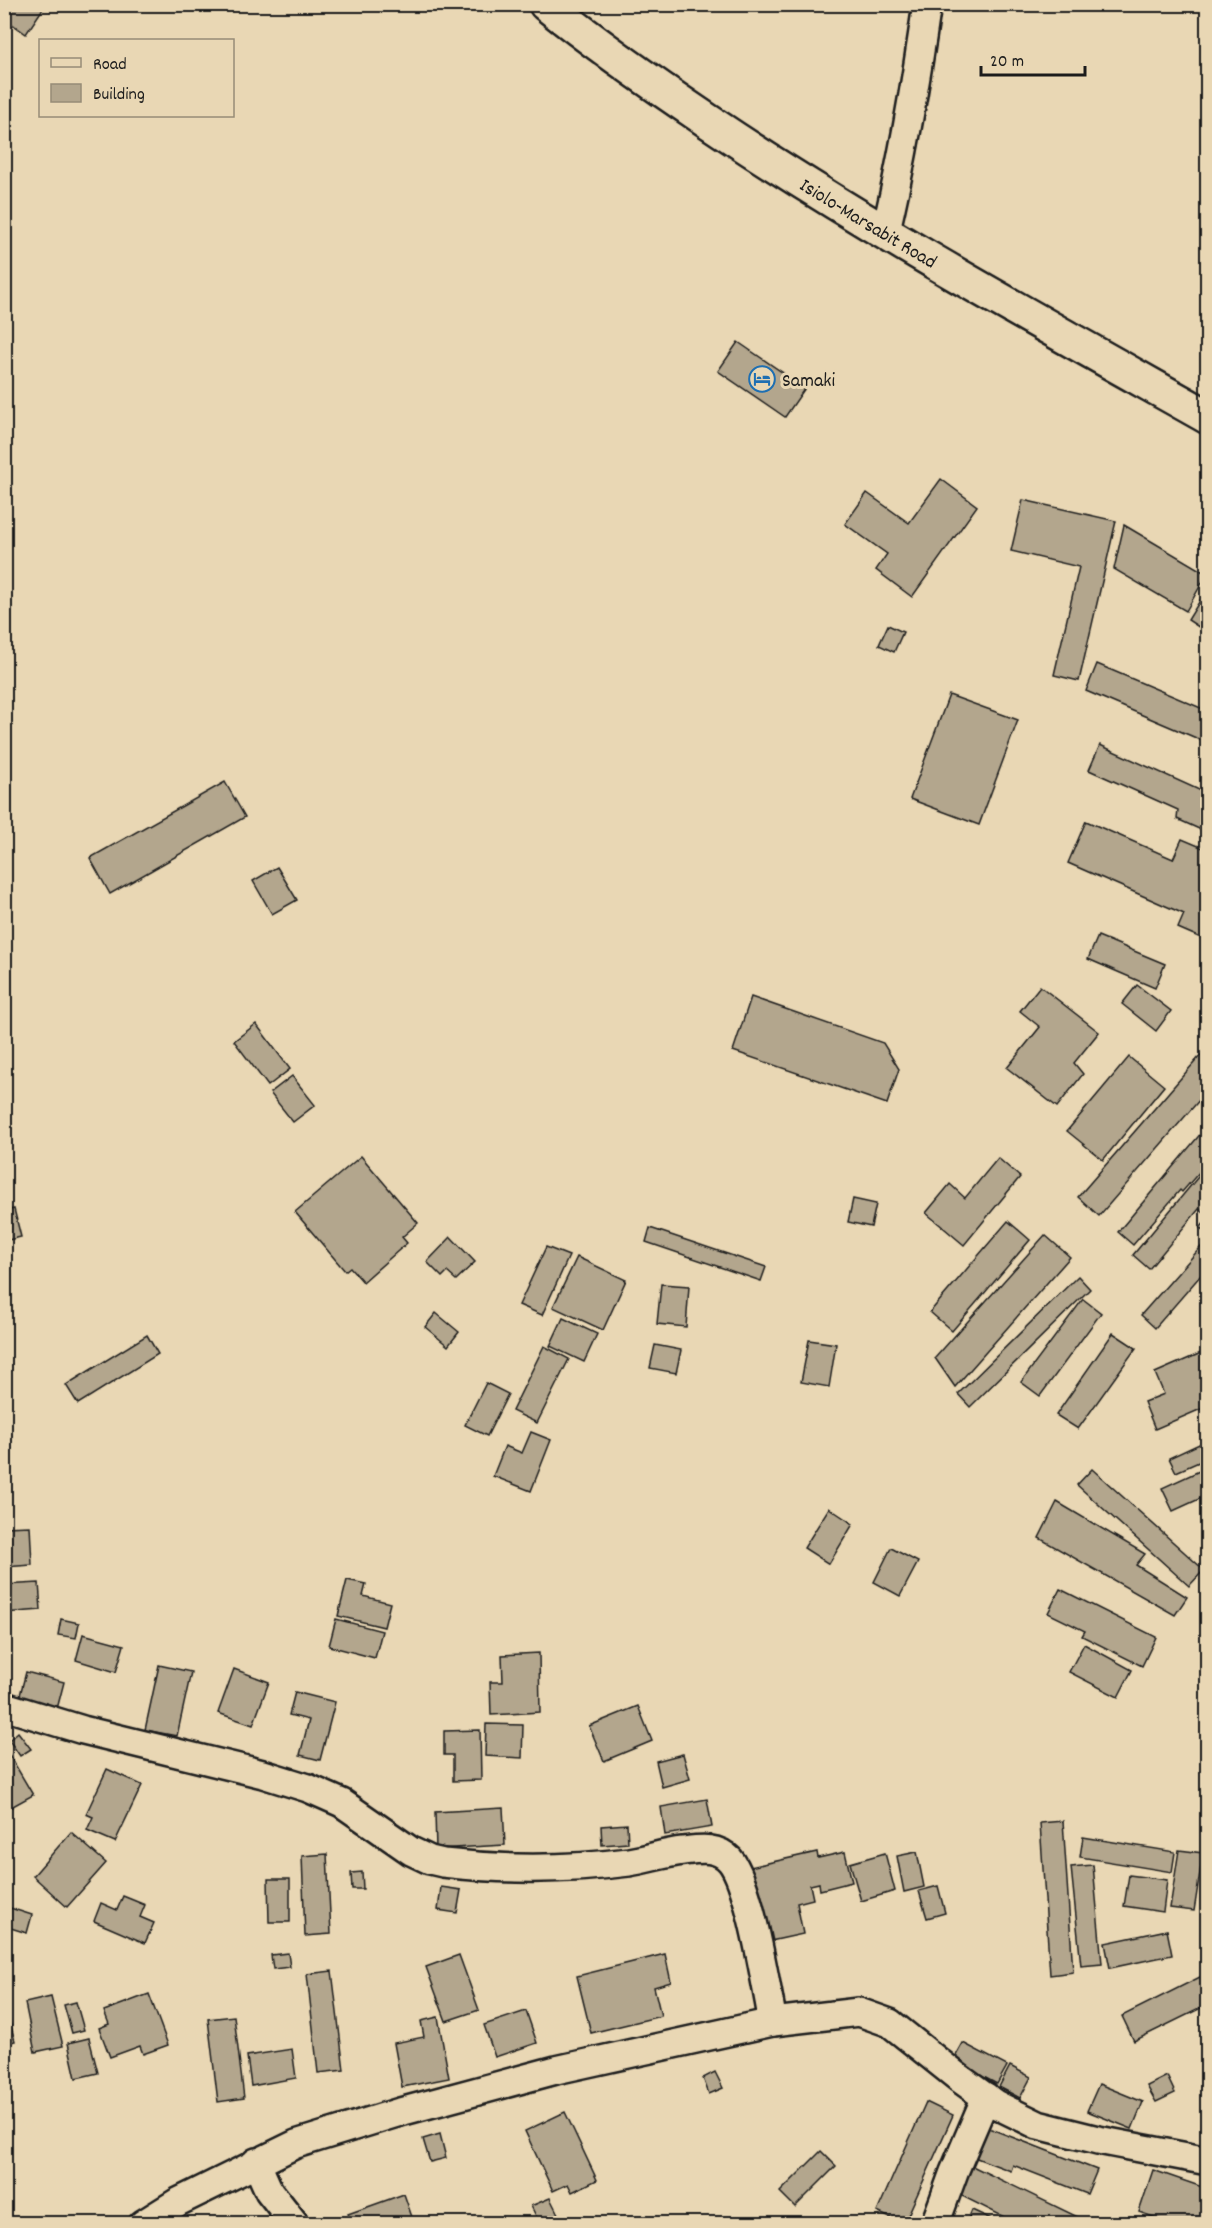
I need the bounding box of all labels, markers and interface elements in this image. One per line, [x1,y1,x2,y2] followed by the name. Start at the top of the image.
[39,39,234,117] legend
[981,39,1084,77] scale bar
[990,50,1024,75] text: 20 m
[93,53,127,78] text: Road
[93,83,145,108] text: Building
[793,173,941,277] street label: Isiolo-Marsabit Road
[747,364,777,394] hotel icon: Samaki
[782,368,836,396] place label: Samaki

